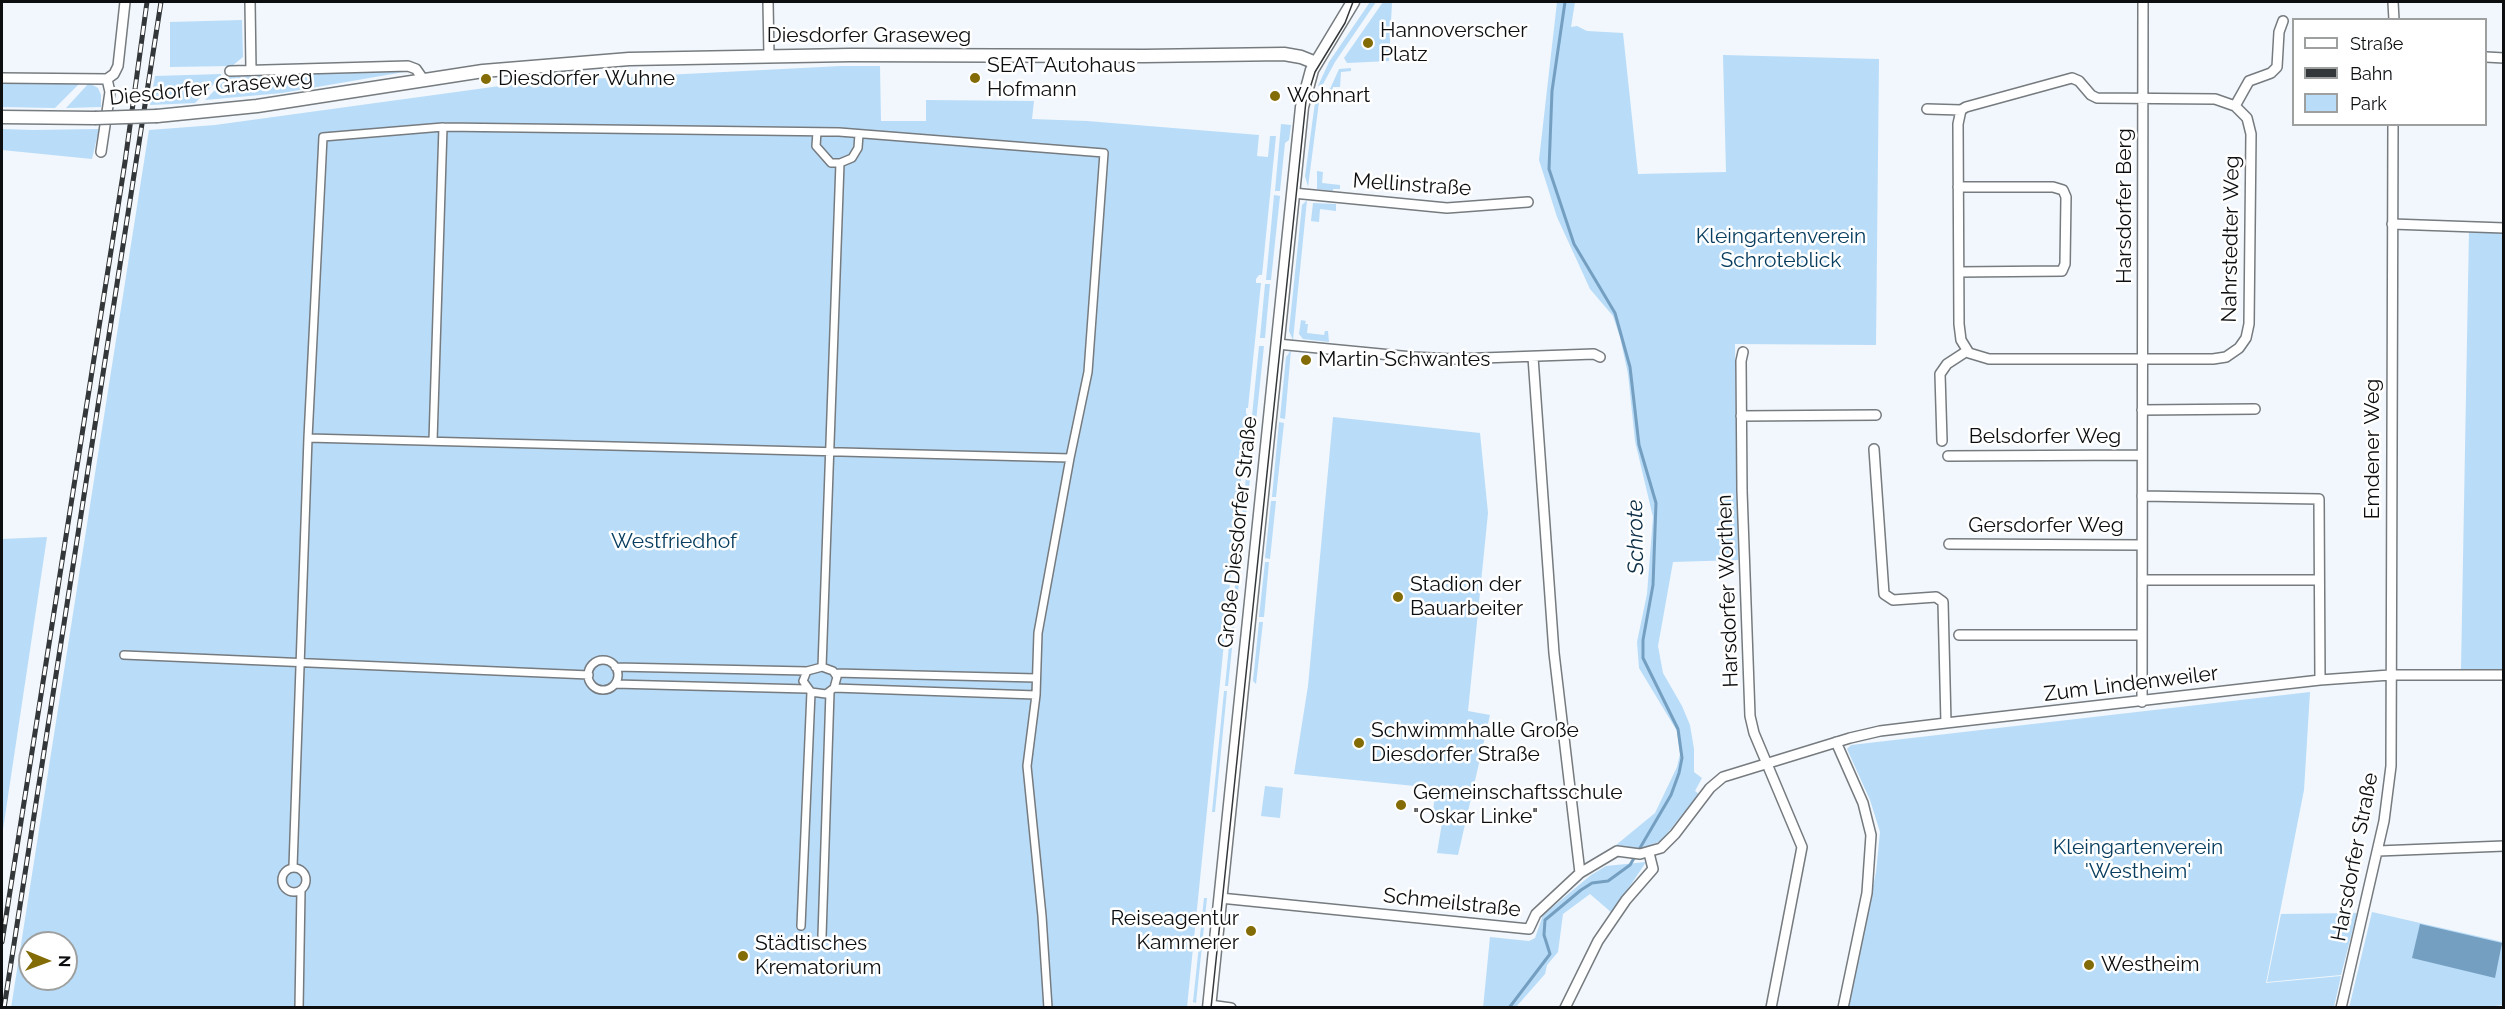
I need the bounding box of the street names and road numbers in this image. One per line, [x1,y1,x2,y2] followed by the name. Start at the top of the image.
[767,23,971,49] street label: Diesdorfer Graseweg
[108,65,314,111] street label: Diesdorfer Graseweg
[2112,128,2138,284] street label: Harsdorfer Berg
[2217,155,2245,323] street label: Nahrstedter Weg
[1352,168,1472,202] street label: Mellinstraße
[2360,379,2386,519] street label: Emdener Weg
[1213,415,1263,649] street label: Große Diesdorfer Straße
[1969,424,2121,450] street label: Belsdorfer Weg
[1712,494,1744,688] street label: Harsdorfer Worthen
[1968,513,2124,539] street label: Gersdorfer Weg
[2042,661,2220,707] street label: Zum Lindenweiler
[2326,771,2384,943] street label: Harsdorfer Straße
[1382,883,1522,923] street label: Schmeilstraße

